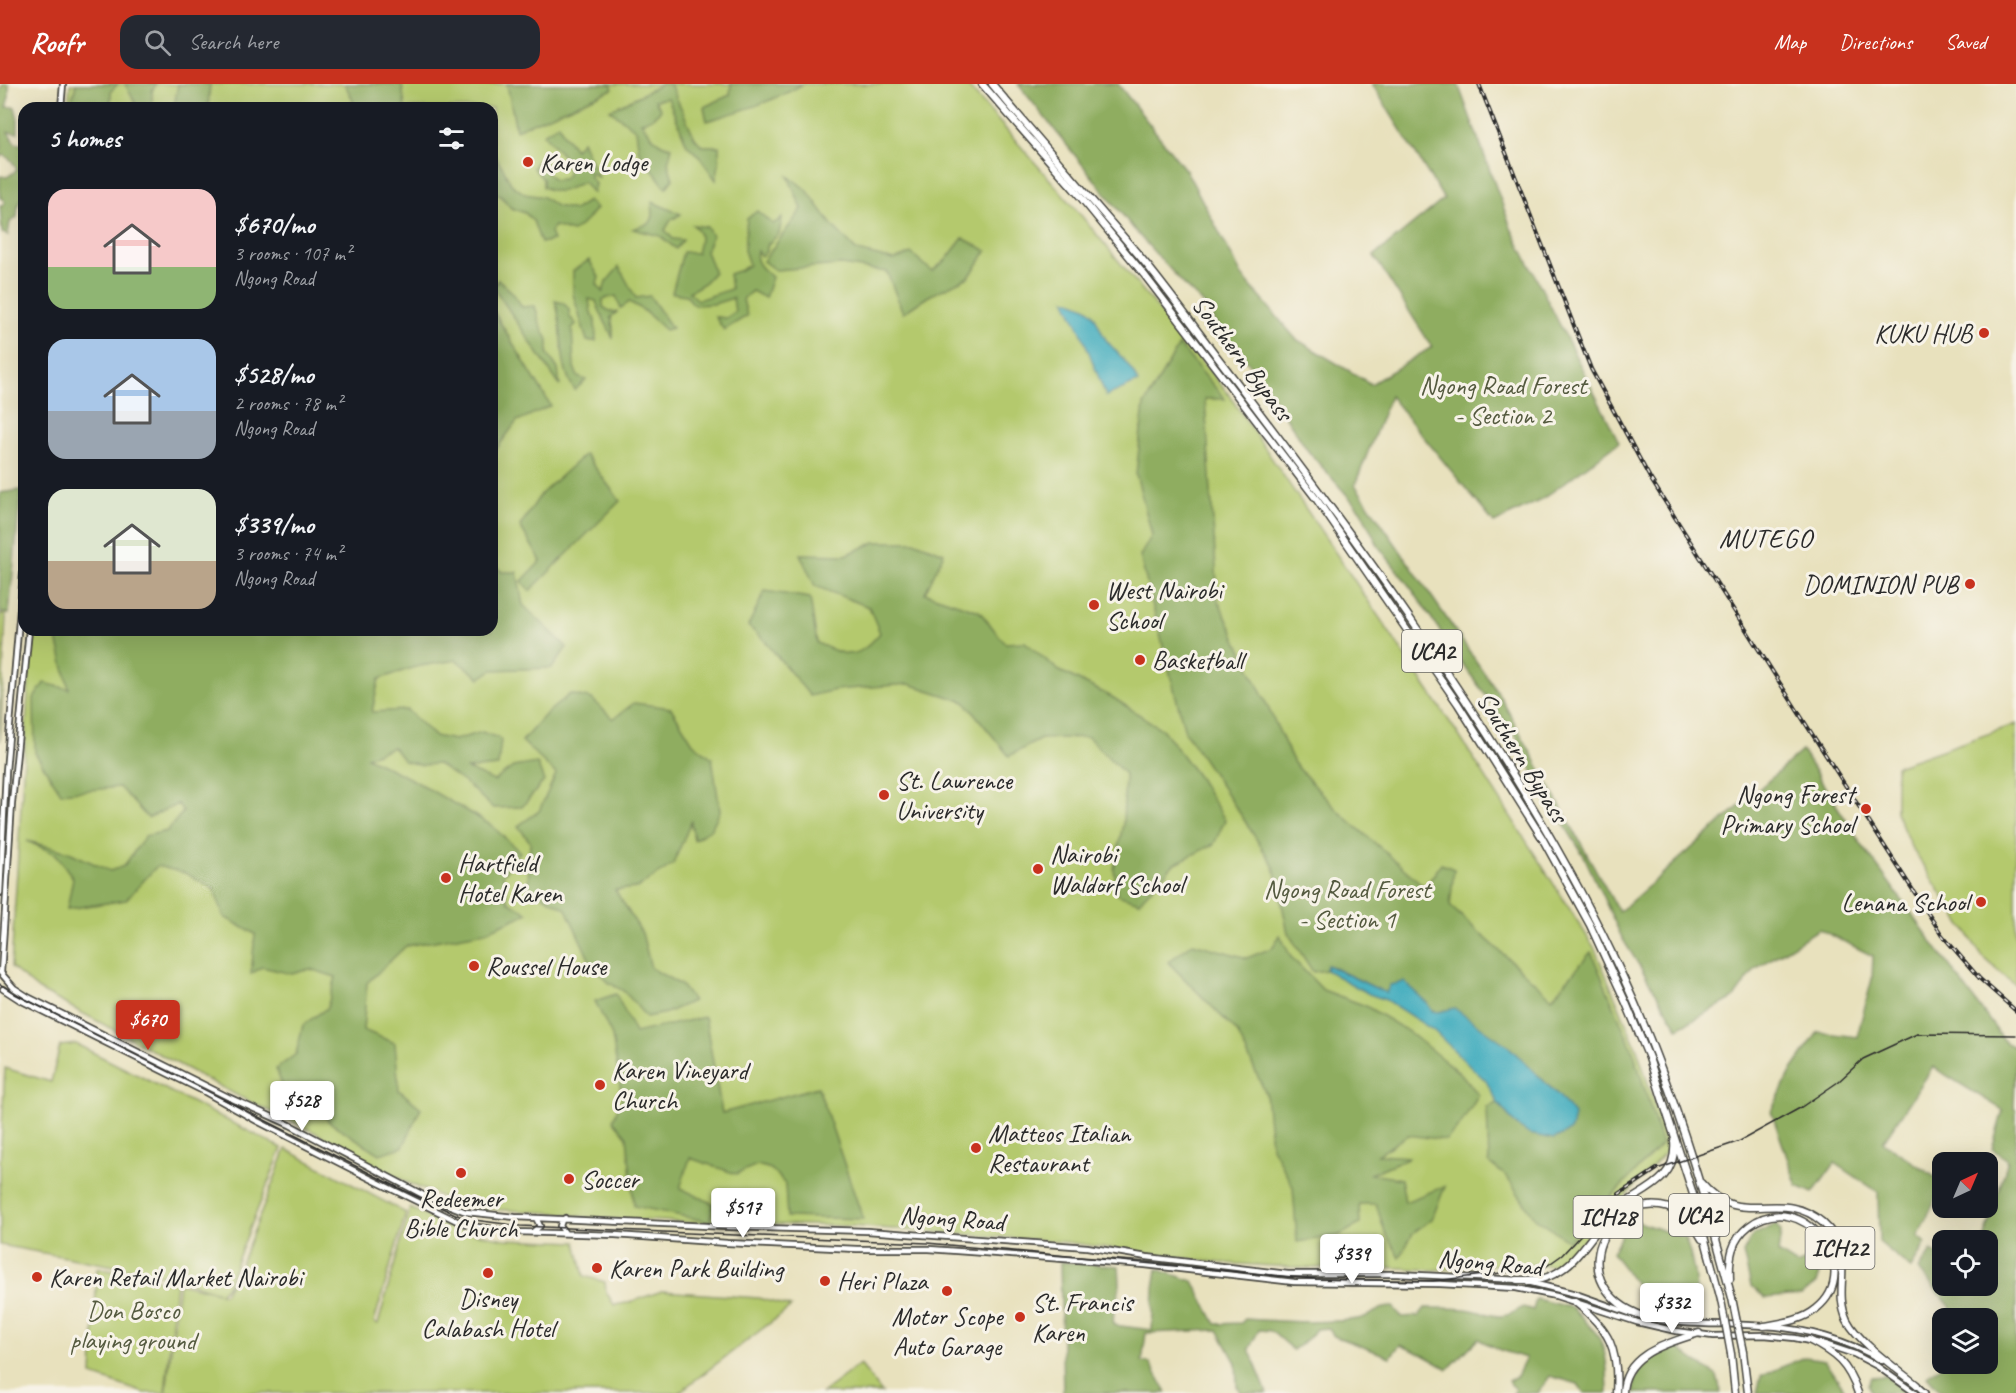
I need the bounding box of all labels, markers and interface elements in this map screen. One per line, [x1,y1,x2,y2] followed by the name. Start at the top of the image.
[120,15,540,69] search box
[30,25,84,60] text: Roofr
[141,26,174,59] icon: search
[189,28,278,56] text: Search here
[1774,29,1806,55] text: Map
[1839,29,1912,55] text: Directions
[1945,29,1986,55] text: Saved
[48,122,121,155] text: 5 homes
[435,122,468,155] icon: filters
[540,146,650,179] place label: Karen Lodge
[521,155,535,169] marker: Karen Lodge
[234,208,315,241] text: $670/mo
[96,213,168,285] icon: home
[234,241,351,266] text: 3 rooms · 107 m²
[234,266,314,291] text: Ngong Road
[1185,289,1302,429] street label: Southern Bypass
[1874,317,1973,350] place label: KUKU HUB
[1977,326,1991,340] marker: KUKU HUB
[234,358,314,391] text: $528/mo
[96,363,168,435] icon: home
[1420,369,1589,432] park label: Ngong Road Forest - Section 2
[234,391,342,416] text: 2 rooms · 78 m²
[234,416,314,441] text: Ngong Road
[234,508,314,541] text: $339/mo
[96,513,168,585] icon: home
[1719,521,1814,555] district label: MUTEGO
[234,541,342,566] text: 3 rooms · 74 m²
[234,566,314,591] text: Ngong Road
[1803,568,1961,601] place label: DOMINION PUB
[1106,574,1225,637] place label: West Nairobi School
[1963,577,1977,591] marker: DOMINION PUB
[1087,598,1101,612] marker: West Nairobi School
[1402,630,1462,672] road number: UCA2
[1152,644,1248,677] place label: Basketball
[1133,653,1147,667] marker: Basketball
[1469,685,1577,831] street label: Southern Bypass
[896,764,1014,827] place label: St. Lawrence University
[1720,778,1859,841] place label: Ngong Forest Primary School
[877,788,891,802] marker: St. Lawrence University
[1859,802,1873,816] marker: Ngong Forest Primary School
[1050,838,1188,901] place label: Nairobi Waldorf School
[458,847,563,910] place label: Hartfield Hotel Karen
[1031,862,1045,876] marker: Nairobi Waldorf School
[439,871,453,885] marker: Hartfield Hotel Karen
[1264,873,1433,936] park label: Ngong Road Forest - Section 1
[1842,886,1974,919] place label: Lenana School
[1974,895,1988,909] marker: Lenana School
[486,950,608,983] place label: Roussel House
[467,959,481,973] marker: Roussel House
[112,1000,184,1051] pin: $670
[130,1007,166,1032] text: $670
[612,1054,751,1117] place label: Karen Vineyard Church
[593,1078,607,1092] marker: Karen Vineyard Church
[266,1081,338,1132] pin: $528
[284,1088,320,1113] text: $528
[988,1117,1132,1180] place label: Matteos Italian Restaurant
[969,1141,983,1155] marker: Matteos Italian Restaurant
[1932,1152,1998,1218] north arrow
[1932,1152,1998,1374] map controls
[581,1163,641,1196] place label: Soccer
[454,1166,468,1180] marker: Redeemer Bible Church
[562,1172,576,1186] marker: Soccer
[404,1182,519,1245] place label: Redeemer Bible Church
[707,1188,779,1239] pin: $517
[1669,1194,1729,1236] road number: UCA2
[725,1195,761,1220] text: $517
[1574,1196,1642,1238] road number: ICH28
[899,1198,1009,1239] street label: Ngong Road
[1806,1227,1874,1269] road number: ICH22
[1932,1230,1998,1296] button: locate
[1316,1234,1388,1285] pin: $339
[1334,1241,1370,1266] text: $339
[1436,1242,1547,1284] street label: Ngong Road
[609,1252,785,1285] place label: Karen Park Building
[49,1261,305,1294] place label: Karen Retail Market Nairobi
[590,1261,604,1275] marker: Karen Park Building
[837,1265,929,1298] place label: Heri Plaza
[481,1266,495,1280] marker: Disney Calabash Hotel
[30,1270,44,1284] marker: Karen Retail Market Nairobi
[818,1274,832,1288] marker: Heri Plaza
[422,1282,559,1345] place label: Disney Calabash Hotel
[1636,1283,1708,1334] pin: $332
[940,1284,954,1298] marker: Motor Scope Auto Garage
[1032,1286,1135,1349] place label: St. Francis Karen
[1654,1290,1690,1315] text: $332
[70,1294,200,1357] park label: Don Bosco playing ground
[891,1300,1005,1363] place label: Motor Scope Auto Garage
[1932,1308,1998,1374] button: layers
[1013,1310,1027,1324] marker: St. Francis Karen

